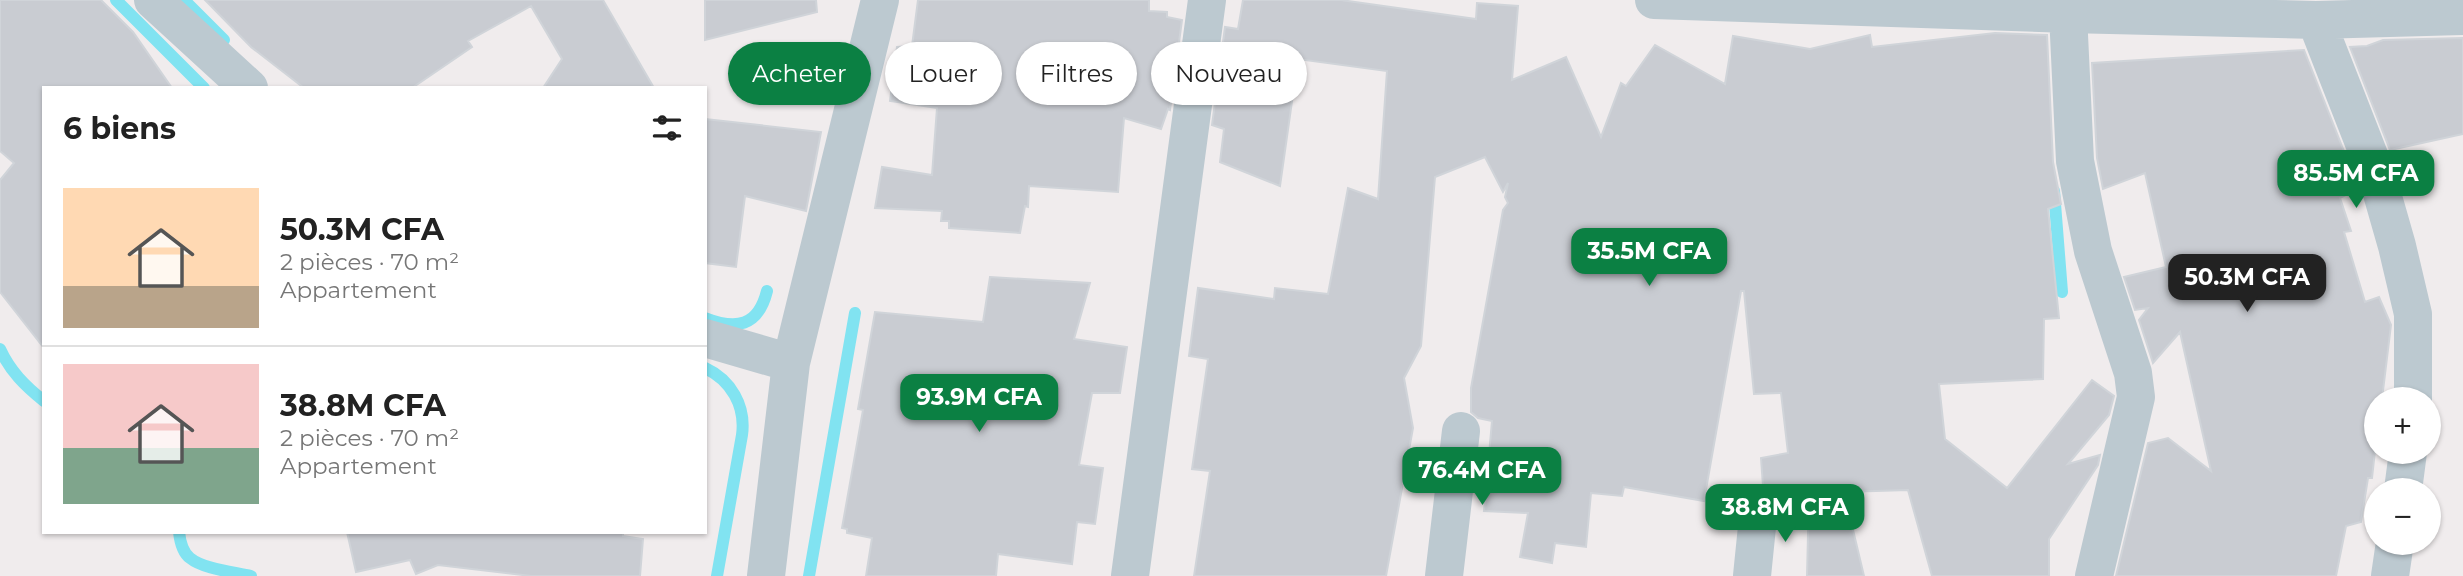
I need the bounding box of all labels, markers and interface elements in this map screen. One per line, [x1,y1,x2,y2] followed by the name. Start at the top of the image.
[728,42,871,105] chip: Acheter
[885,42,1002,105] chip: Louer
[1016,42,1137,105] chip: Filtres
[1151,42,1307,105] chip: Nouveau
[648,109,686,147] icon: filters
[63,110,176,147] text: 6 biens
[2276,150,2436,210] pin: 85.5M CFA
[2293,159,2419,187] text: 85.5M CFA
[280,211,444,248] text: 50.3M CFA
[119,216,203,300] icon: home
[1569,229,1729,288] pin: 35.5M CFA
[1587,237,1711,265] text: 35.5M CFA
[280,248,459,276] text: 2 pièces · 70 m²
[2167,254,2327,314] pin: 50.3M CFA
[2184,263,2310,291] text: 50.3M CFA
[280,276,437,304] text: Appartement
[899,374,1059,434] pin: 93.9M CFA
[916,383,1042,411] text: 93.9M CFA
[280,387,446,424] text: 38.8M CFA
[2364,387,2441,555] map controls
[2364,387,2441,464] button: +
[119,392,203,476] icon: home
[280,424,459,452] text: 2 pièces · 70 m²
[1402,448,1562,507] pin: 76.4M CFA
[280,452,437,480] text: Appartement
[1418,456,1546,484] text: 76.4M CFA
[2364,478,2441,555] button: −
[1705,484,1865,544] pin: 38.8M CFA
[1721,493,1849,521] text: 38.8M CFA

